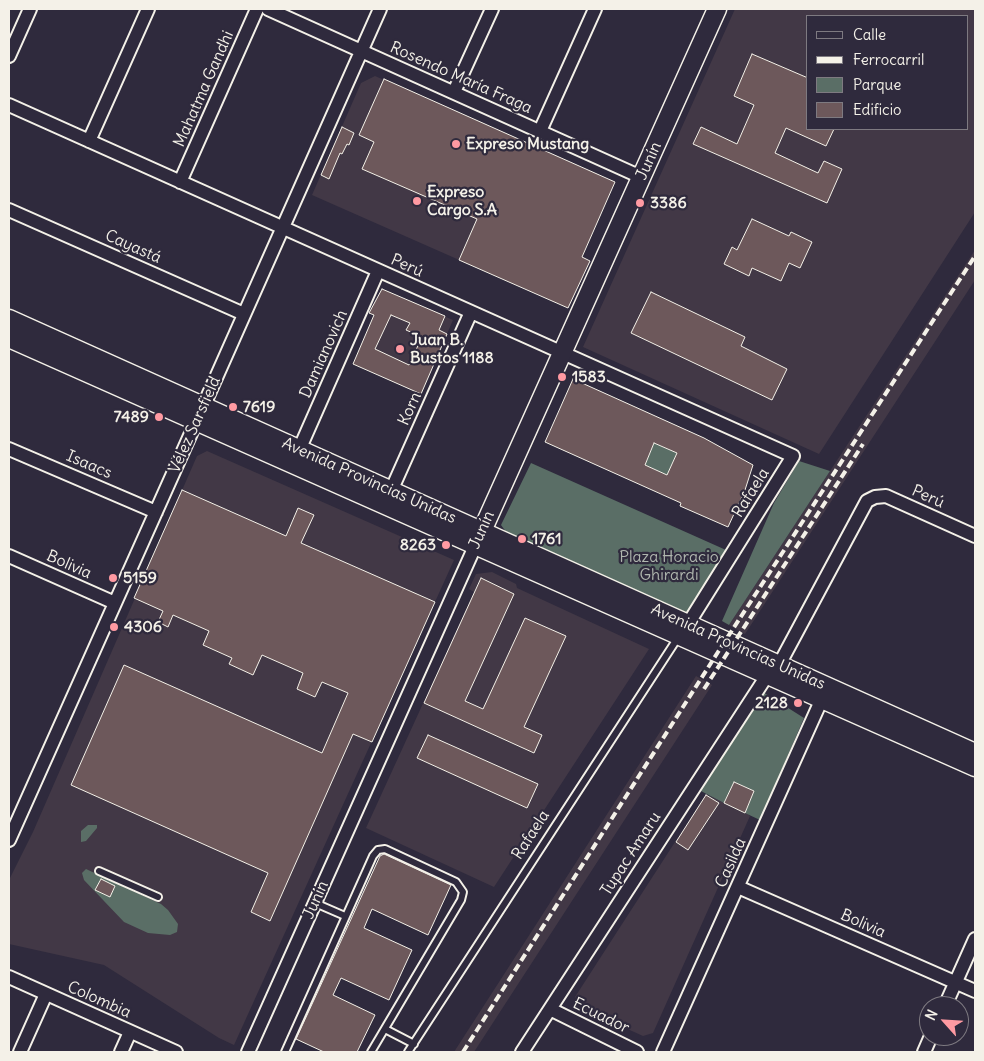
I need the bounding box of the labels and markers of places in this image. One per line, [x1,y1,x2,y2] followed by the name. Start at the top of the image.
[466,134,589,154] place label: Expreso Mustang
[450,138,462,150] marker: Expreso Mustang
[427,182,497,220] place label: Expreso Cargo S.A
[650,193,687,213] place label: 3386
[411,195,423,207] marker: Expreso Cargo S.A
[634,197,646,209] marker: 3386
[410,330,494,368] place label: Juan B. Bustos 1188
[394,343,406,355] marker: Juan B. Bustos 1188
[572,367,606,387] place label: 1583
[556,371,568,383] marker: 1583
[243,397,275,417] place label: 7619
[227,401,239,413] marker: 7619
[114,407,149,427] place label: 7489
[153,411,165,423] marker: 7489
[532,529,562,549] place label: 1761
[516,533,528,545] marker: 1761
[400,535,436,555] place label: 8263
[440,539,452,551] marker: 8263
[123,568,157,588] place label: 5159
[107,572,119,584] marker: 5159
[124,617,162,637] place label: 4306
[108,621,120,633] marker: 4306
[755,693,788,713] place label: 2128
[792,697,804,709] marker: 2128

